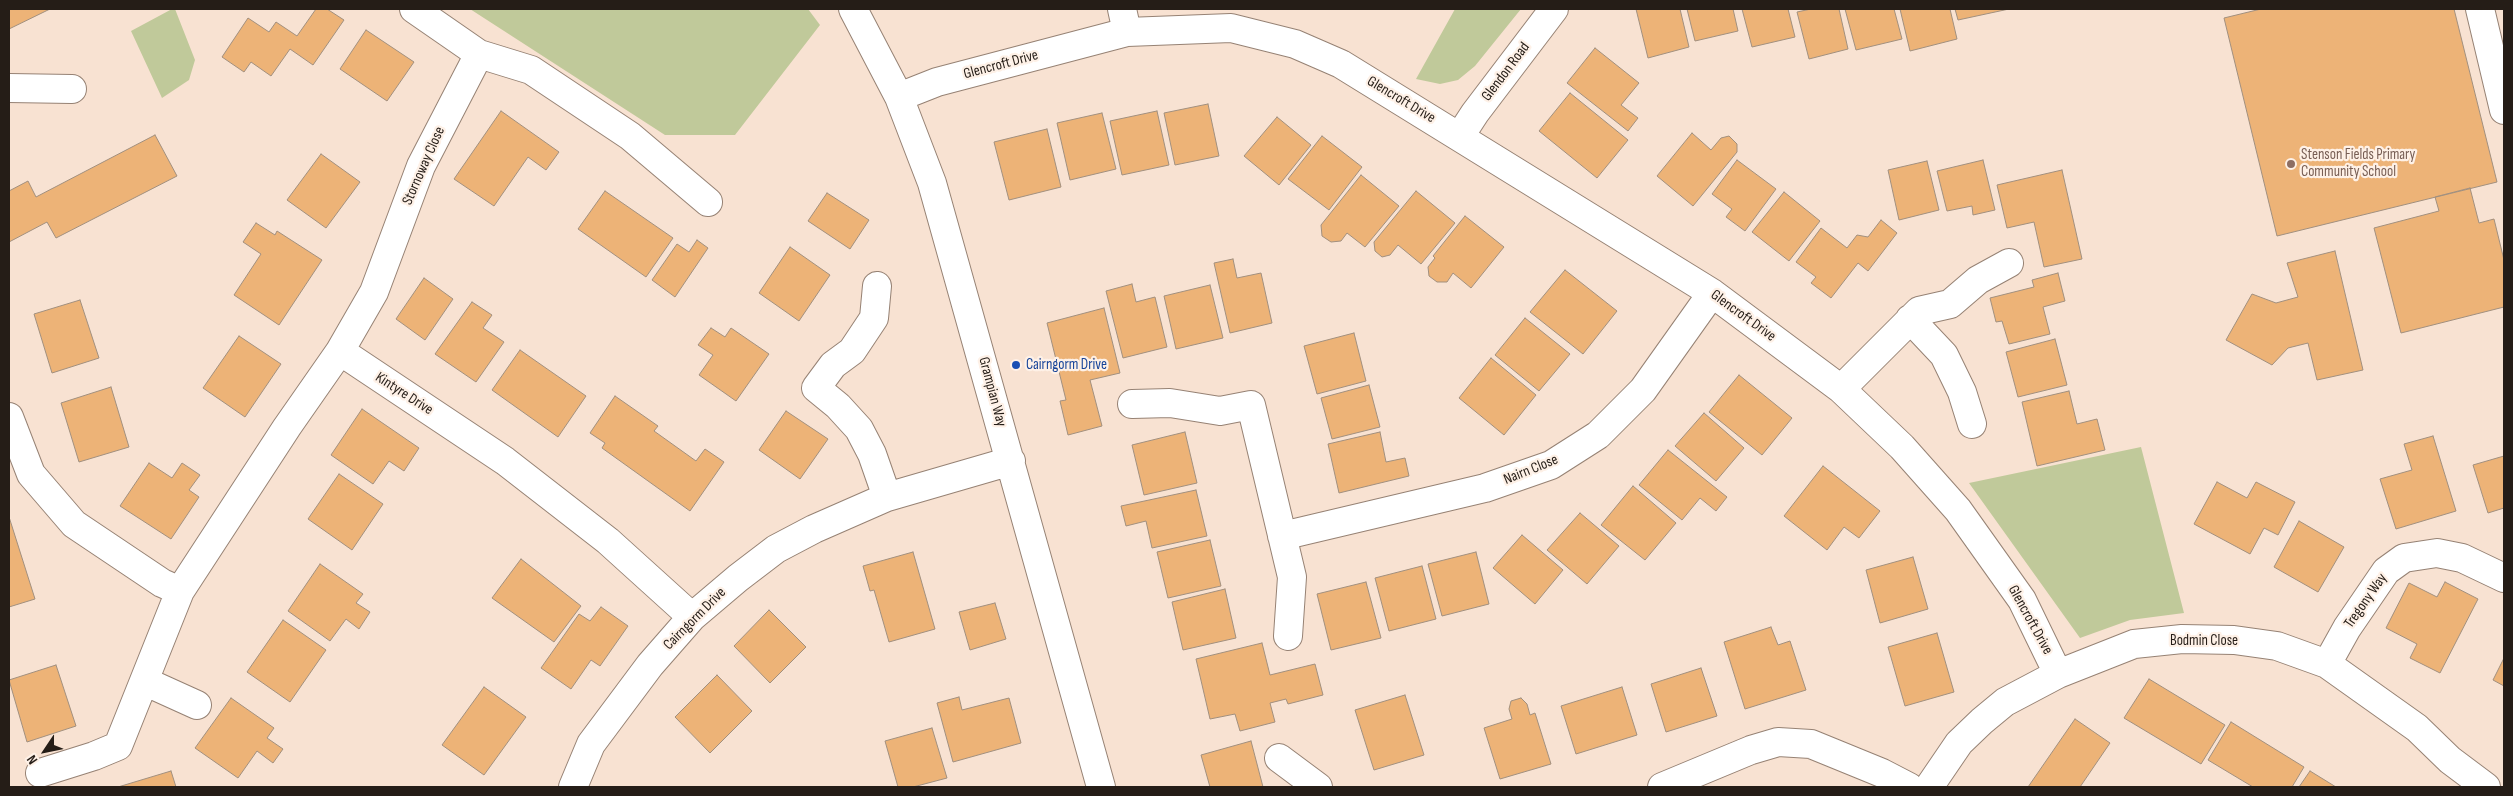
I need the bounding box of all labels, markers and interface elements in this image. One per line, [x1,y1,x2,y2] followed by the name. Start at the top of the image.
[1478,39,1534,105] street label: Glendon Road
[962,46,1040,84] street label: Glencroft Drive
[1364,73,1438,127] street label: Glencroft Drive
[399,124,449,208] street label: Stornoway Close
[2301,146,2415,181] place label: Stenson Fields Primary Community School
[2285,158,2297,170] marker: Stenson Fields Primary Community School
[1707,286,1779,346] street label: Glencroft Drive
[974,355,1010,429] street label: Grampian Way
[1026,356,1107,374] place label: Cairngorm Drive
[1010,359,1022,371] marker: Cairngorm Drive
[372,369,436,419] street label: Kintyre Drive
[1501,451,1561,489] street label: Nairn Close
[2341,570,2391,632] street label: Tregony Way
[2004,582,2056,658] street label: Glencroft Drive
[660,584,730,654] street label: Cairngorm Drive
[2170,632,2238,650] street label: Bodmin Close
[20,726,70,776] north arrow
[23,752,41,768] text: N

